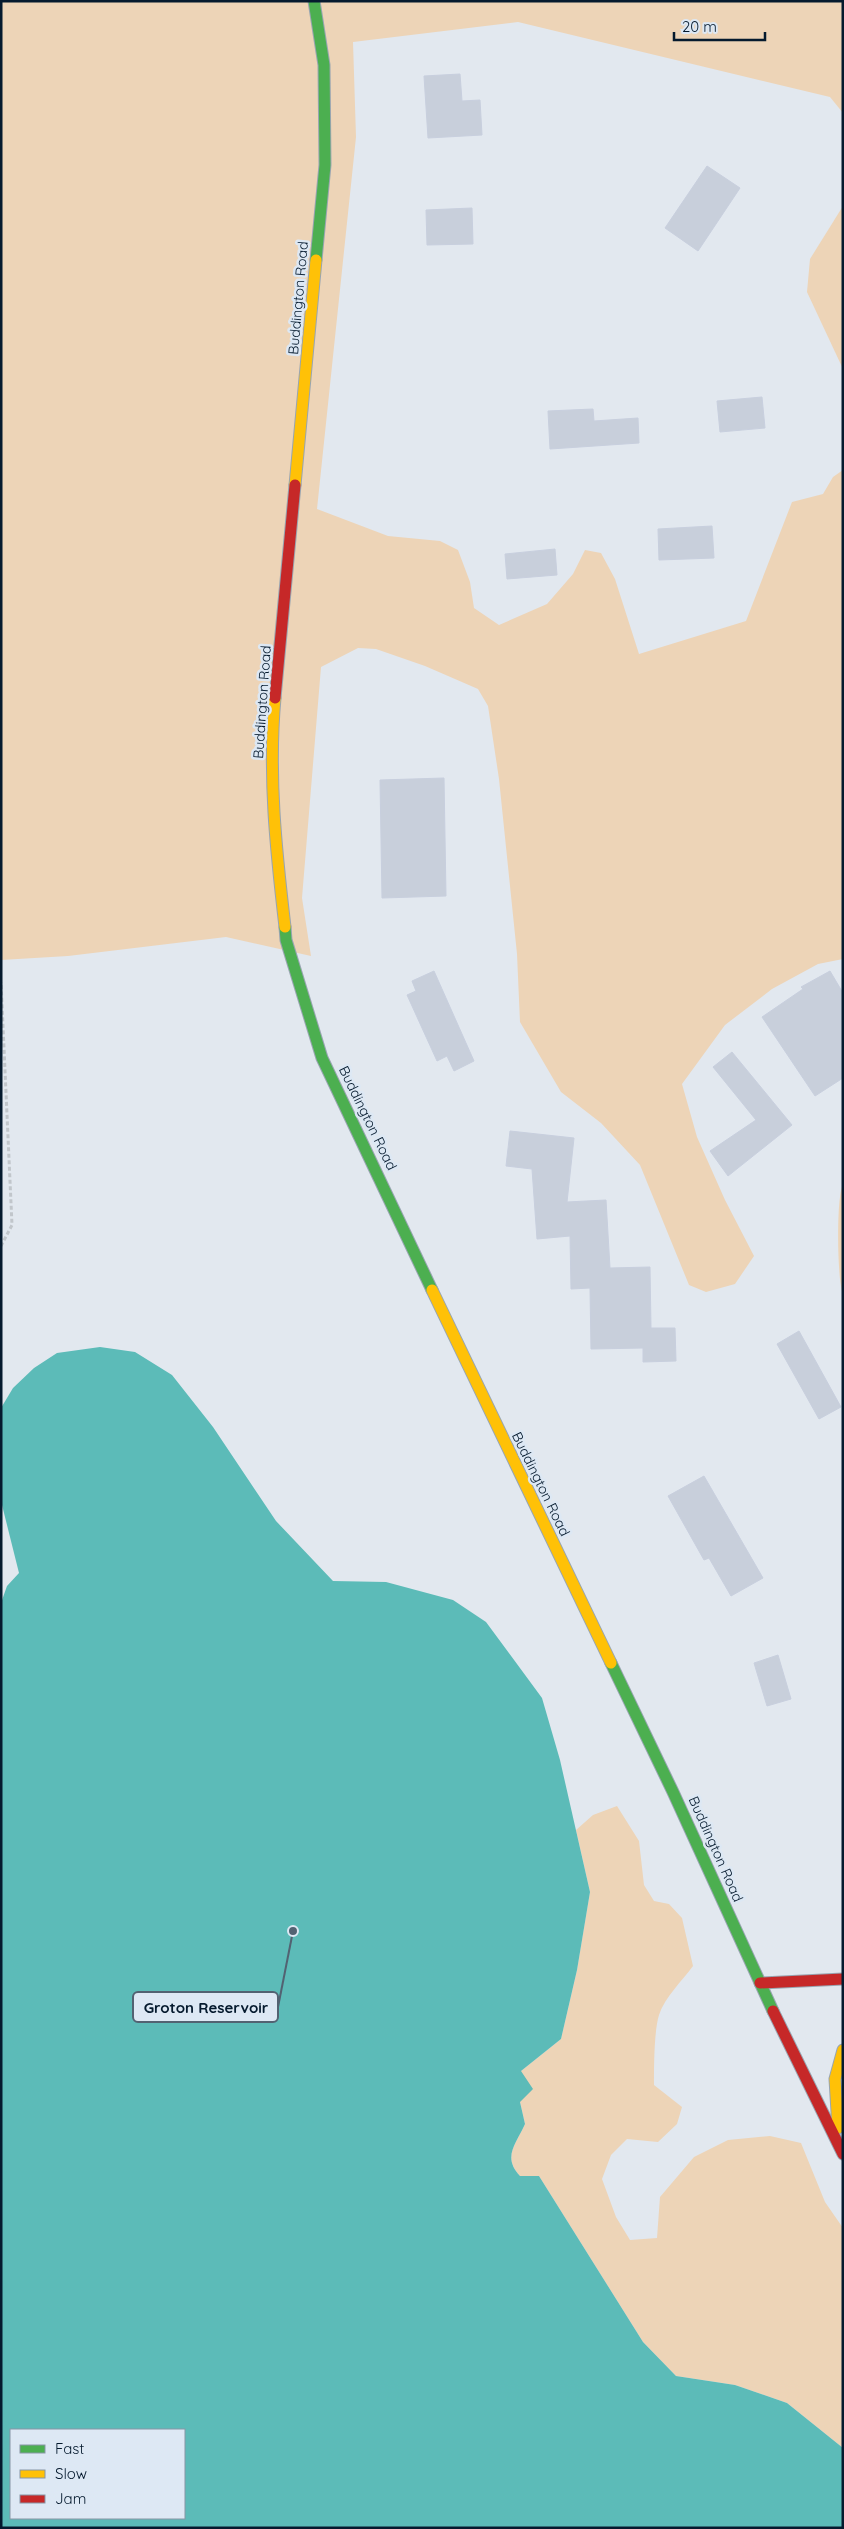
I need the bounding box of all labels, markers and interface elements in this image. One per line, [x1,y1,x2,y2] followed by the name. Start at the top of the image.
[674,10,765,42] scale bar
[682,17,717,36] text: 20 m
[284,241,312,355] street label: Buddington Road
[249,645,275,759] street label: Buddington Road
[335,1063,401,1173] street label: Buddington Road
[508,1429,574,1539] street label: Buddington Road
[685,1793,747,1905] street label: Buddington Road
[133,1992,278,2022] callout: Groton Reservoir
[144,1998,269,2017] text: Groton Reservoir
[10,2429,185,2519] legend
[55,2439,84,2458] text: Fast
[55,2464,87,2483] text: Slow
[55,2489,86,2508] text: Jam

